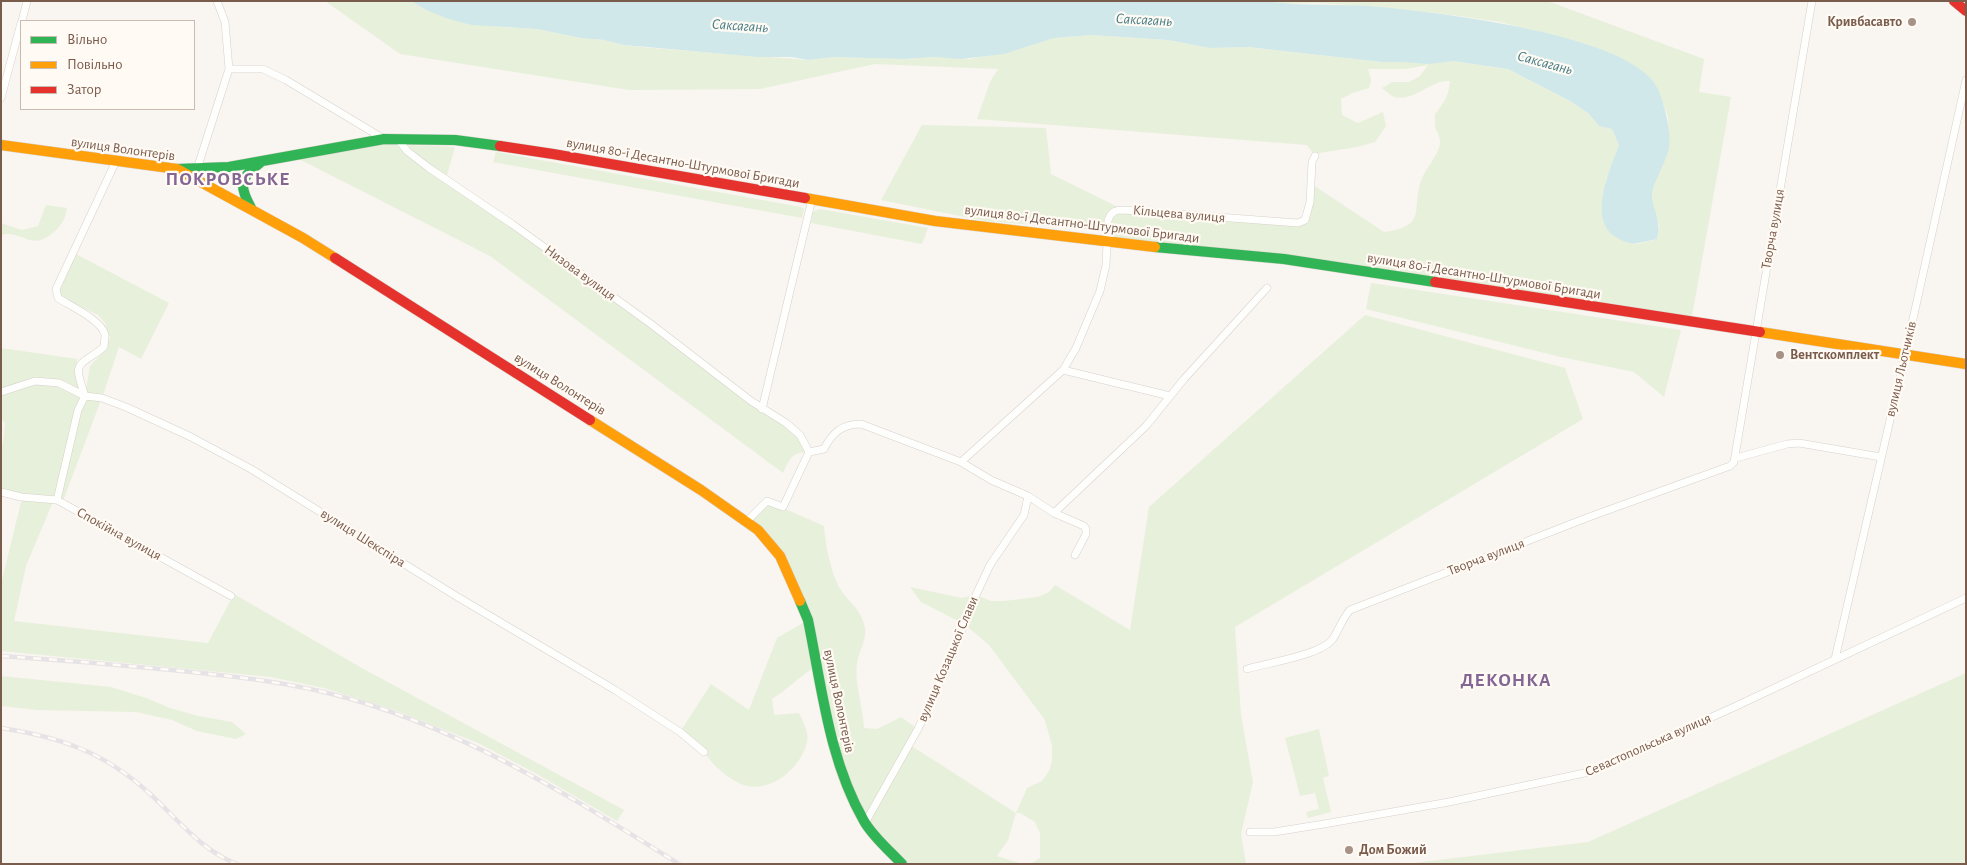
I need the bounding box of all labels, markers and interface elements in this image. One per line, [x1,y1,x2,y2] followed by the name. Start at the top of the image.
[1115,10,1173,30] water label: Саксагань
[1827,14,1902,30] place label: Кривбасавто
[711,15,769,37] water label: Саксагань
[1906,16,1918,28] marker: Кривбасавто
[20,20,195,110] legend
[67,32,107,47] text: Вільно
[1515,47,1575,79] water label: Саксагань
[67,57,123,72] text: Повільно
[67,82,101,97] text: Затор
[70,133,176,165] street label: вулиця Волонтерів
[565,134,801,192] street label: вулиця 80-ї Десантно-Штурмової Бригади
[164,168,292,190] district label: ПОКРОВСЬКЕ
[1758,188,1788,270] street label: Творча вулиця
[964,201,1200,247] street label: вулиця 80-ї Десантно-Штурмової Бригади
[1132,202,1226,226] street label: Кільцева вулиця
[541,241,619,305] street label: Низова вулиця
[1366,249,1602,303] street label: вулиця 80-ї Десантно-Штурмової Бригади
[1882,319,1920,419] street label: вулиця Льотчиків
[1790,347,1879,363] place label: Вентскомплект
[511,349,609,419] street label: вулиця Волонтерів
[1774,349,1786,361] marker: Вентскомплект
[74,504,164,564] street label: Спокійна вулиця
[317,505,409,571] street label: вулиця Шекспіра
[1445,535,1527,579] street label: Творча вулиця
[914,594,982,724] street label: вулиця Козацької Слави
[820,648,858,754] street label: вулиця Волонтерів
[1460,669,1552,691] district label: ДЕКОНКА
[1582,710,1714,780] street label: Севастопольська вулиця
[1359,842,1427,858] place label: Дом Божий
[1343,844,1355,856] marker: Дом Божий

